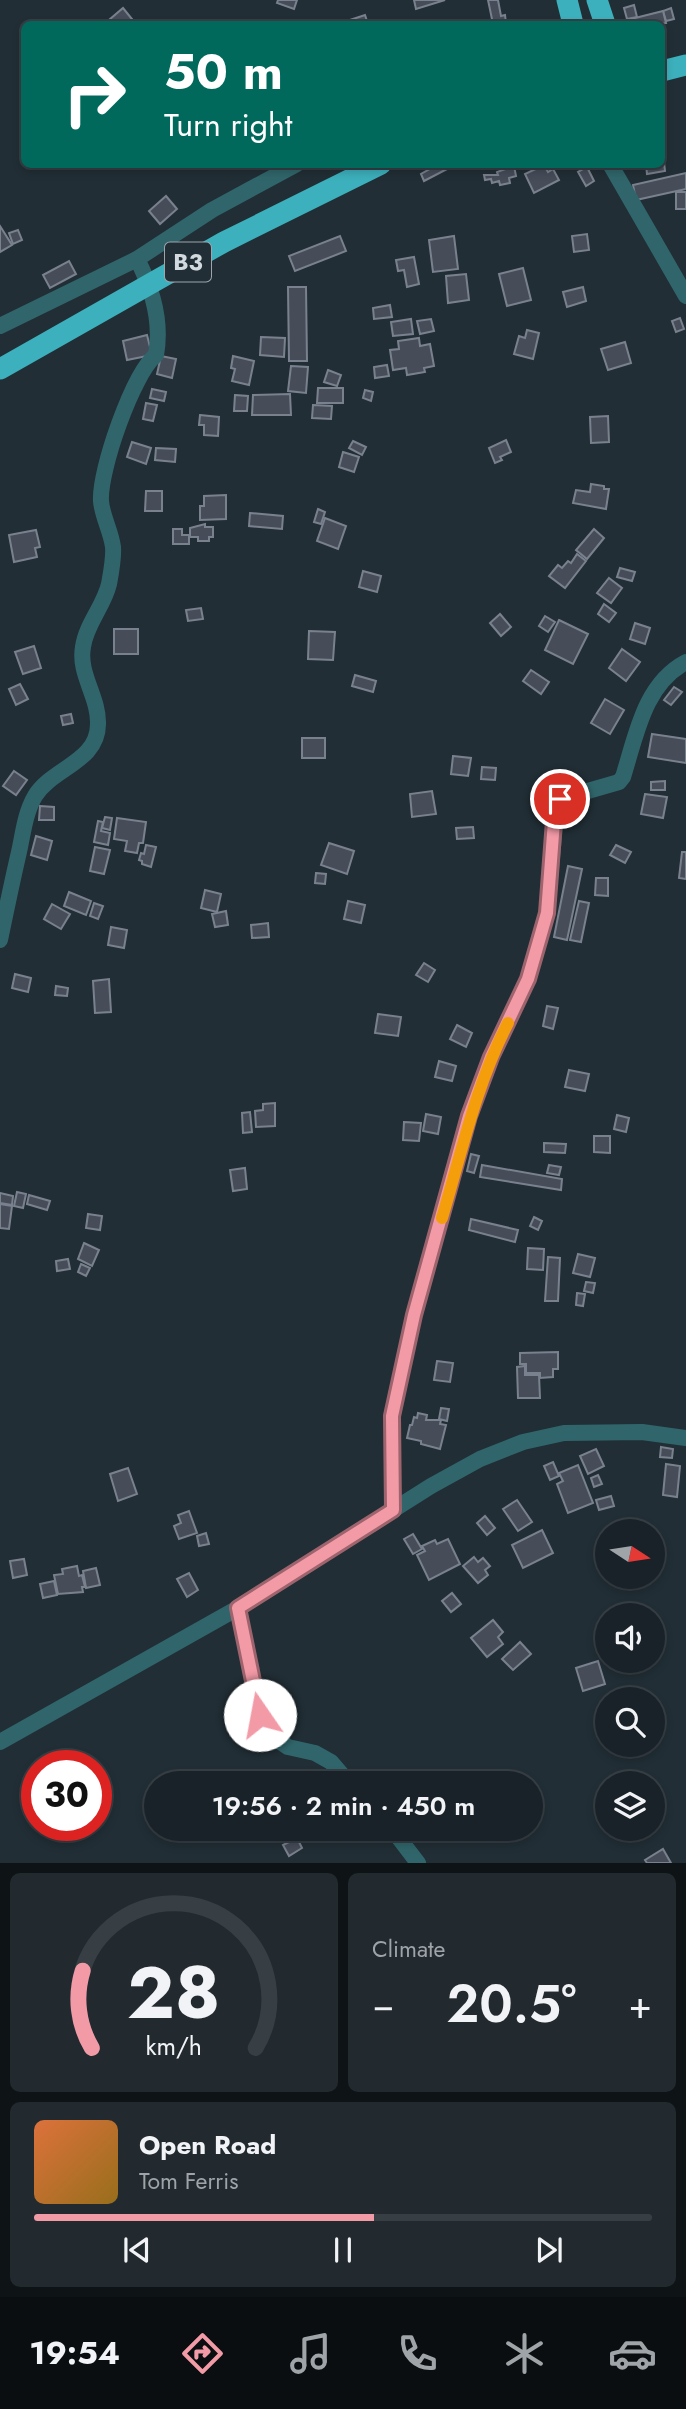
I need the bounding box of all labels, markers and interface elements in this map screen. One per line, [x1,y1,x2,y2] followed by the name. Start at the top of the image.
[164,37,283,107] text: 50 m
[49,49,140,140] icon: right
[164,102,293,148] text: Turn right
[165,243,211,282] road number: B3
[530,769,590,829] pin
[541,780,579,818] icon: arrive
[595,1519,665,1589] north arrow
[595,1519,665,1841] map controls
[595,1603,665,1673] button: sound
[223,1678,297,1752] position arrow
[595,1687,665,1757] button: search
[21,1750,112,1841] speed limit sign: 30
[595,1771,665,1841] button: layers
[212,1787,475,1825] text: 19:56 · 2 min · 450 m
[372,1932,445,1966] text: Climate
[127,1941,221,2046] text: 28
[447,1966,576,2042] text: 20.5°
[372,1977,394,2032] text: −
[629,1977,652,2032] text: +
[146,2028,202,2064] text: km/h
[139,2126,276,2164] text: Open Road
[139,2164,238,2198] text: Tom Ferris
[118,2231,156,2269] icon: previous
[324,2231,362,2269] icon: pause
[530,2231,568,2269] icon: next
[178,2329,227,2378] icon: directions
[286,2329,335,2378] icon: music
[393,2329,442,2378] icon: phone
[500,2329,549,2378] icon: climate
[608,2329,657,2378] icon: car
[29,2330,120,2376] text: 19:54

